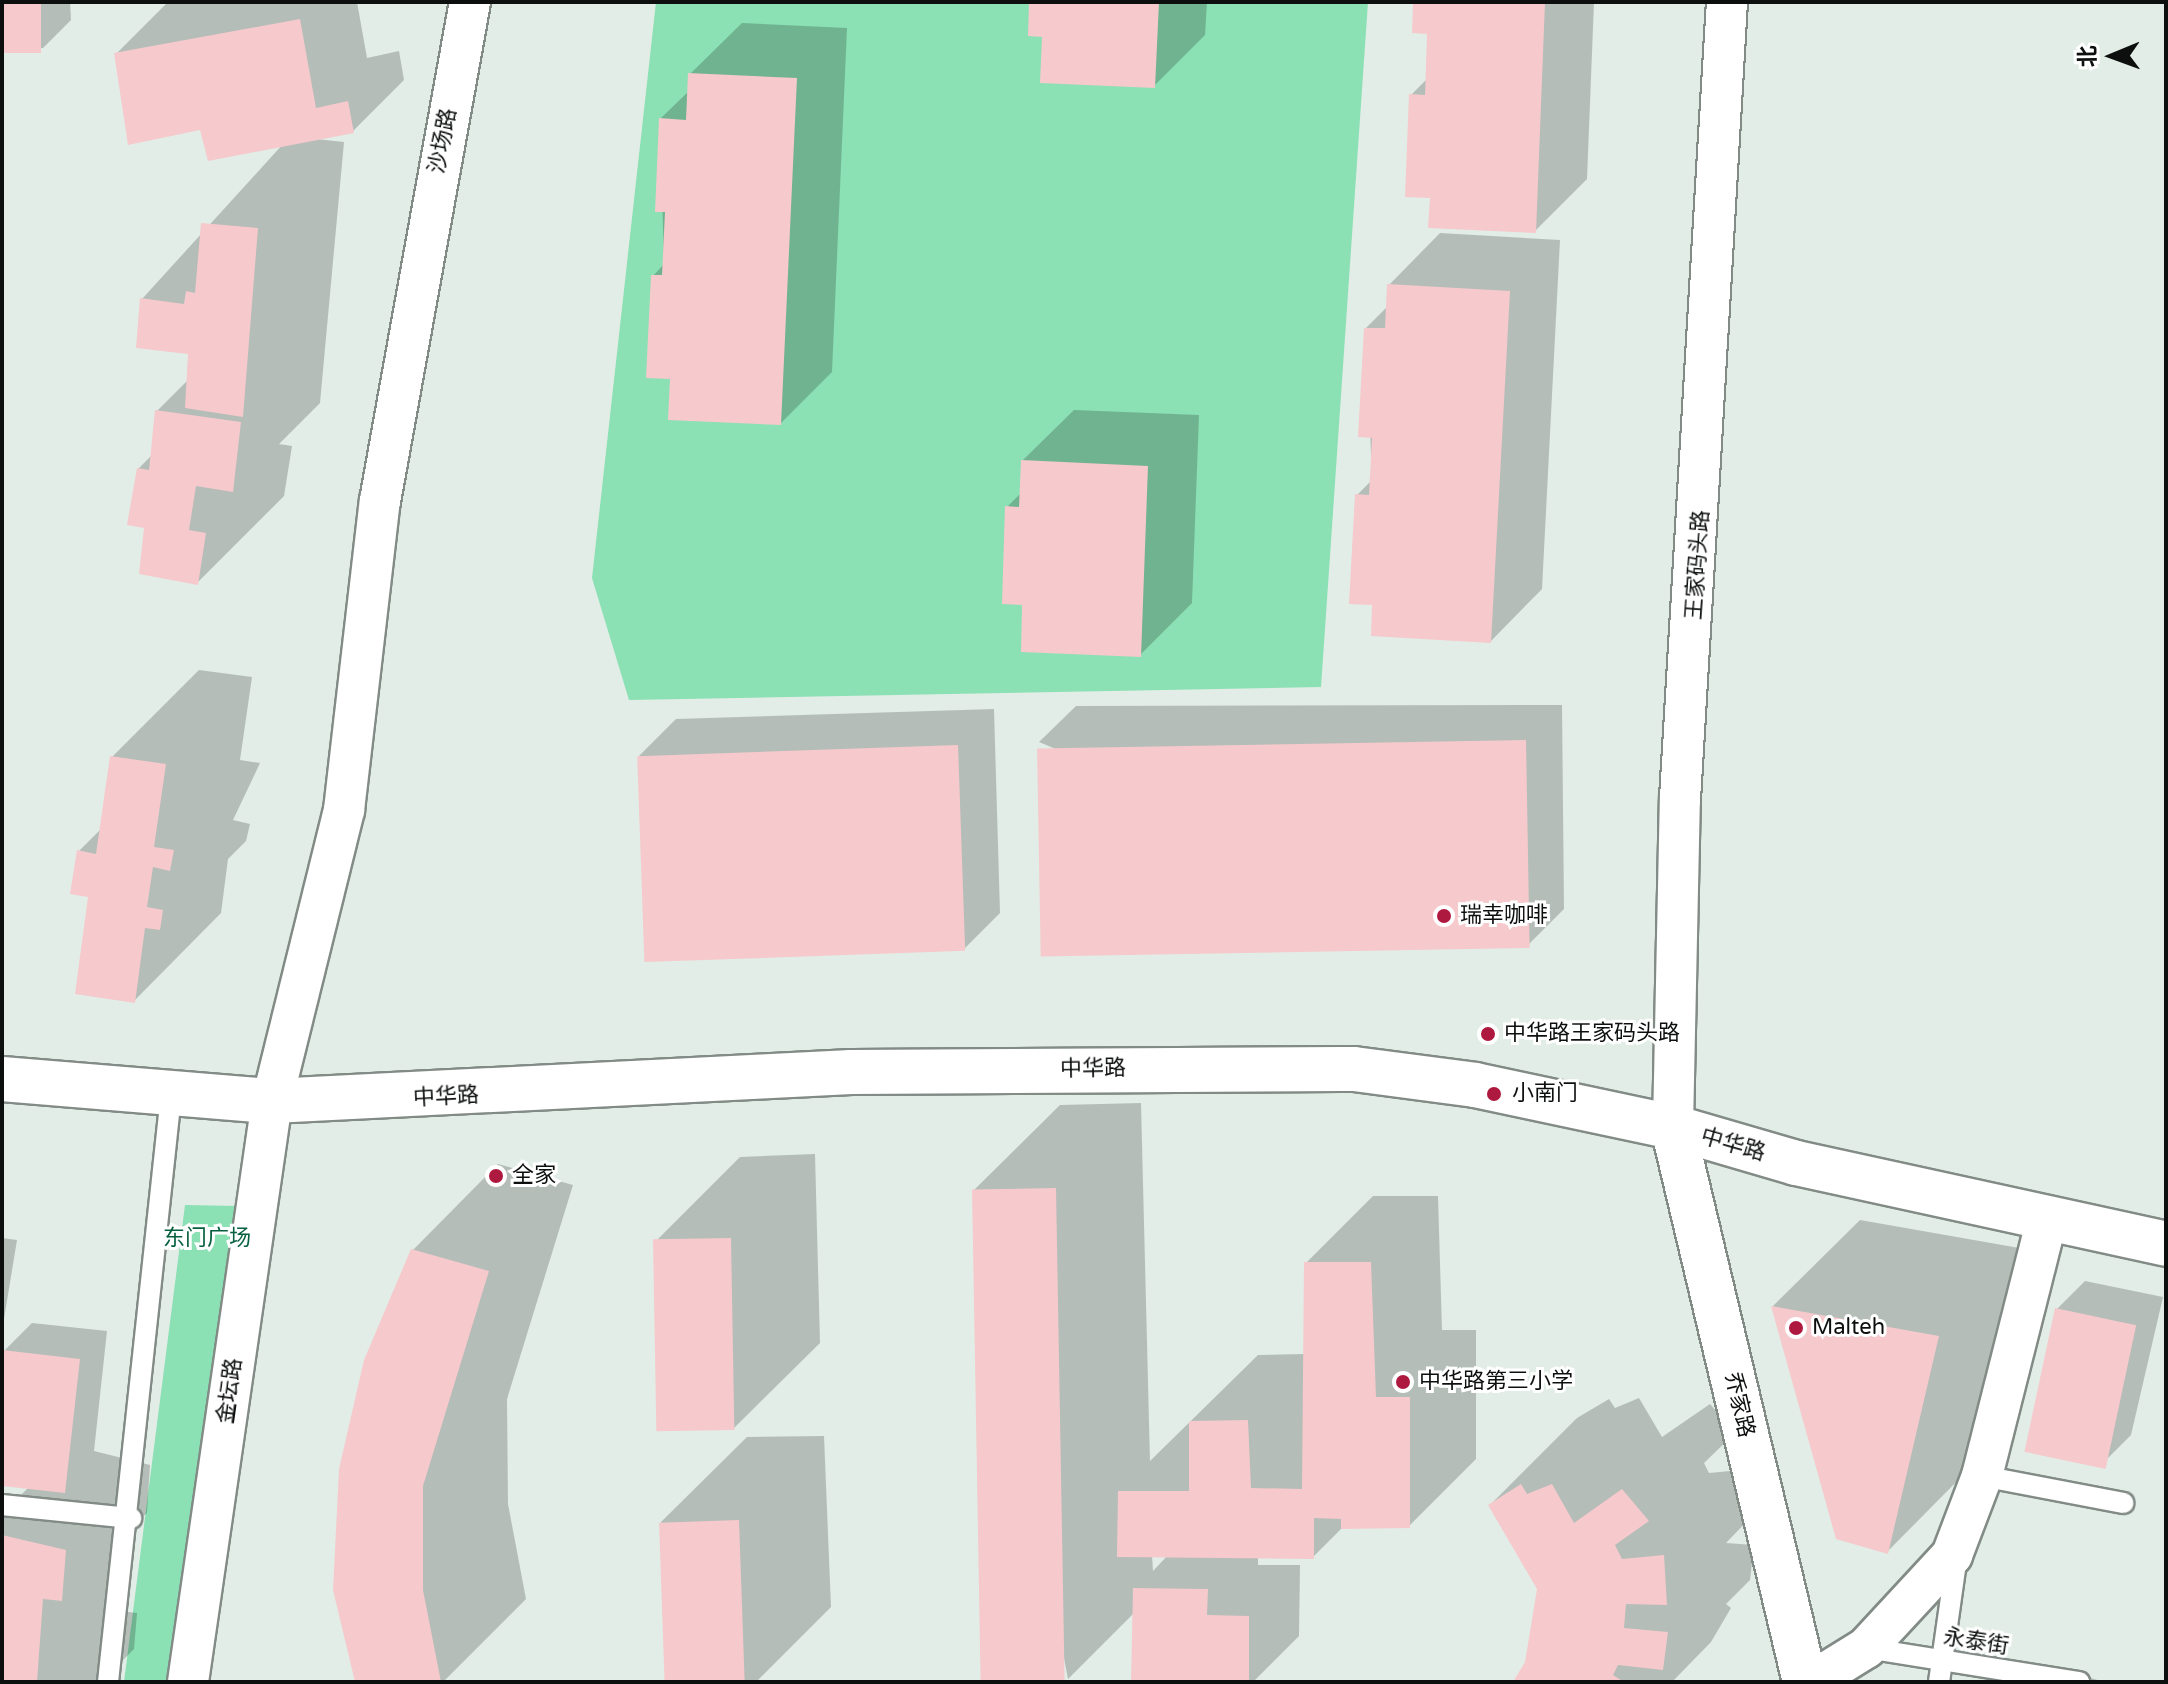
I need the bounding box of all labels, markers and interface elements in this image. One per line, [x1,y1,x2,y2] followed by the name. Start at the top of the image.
[2072,16,2152,96] north arrow
[2075,45,2101,68] text: 北
[424,106,462,176] street label: 沙场路
[1681,509,1715,621] street label: 王家码头路
[1460,903,1548,929] place label: 瑞幸咖啡
[1435,907,1453,925] marker: 瑞幸咖啡
[1504,1021,1680,1047] place label: 中华路王家码头路
[1479,1025,1497,1043] marker: 中华路王家码头路
[1060,1055,1126,1083] street label: 中华路
[1512,1081,1578,1107] place label: 小南门
[412,1082,480,1112] street label: 中华路
[1483,1083,1505,1105] marker: 小南门
[1698,1123,1768,1167] street label: 中华路
[512,1163,556,1189] place label: 全家
[487,1167,505,1185] marker: 全家
[163,1226,251,1252] park label: 东门广场
[1812,1315,1885,1341] place label: Malteh
[1787,1319,1805,1337] marker: Malteh
[212,1356,248,1426] street label: 金坛路
[1419,1369,1573,1395] place label: 中华路第三小学
[1719,1370,1759,1440] street label: 乔家路
[1394,1373,1412,1391] marker: 中华路第三小学
[1941,1624,2011,1660] street label: 永泰街

